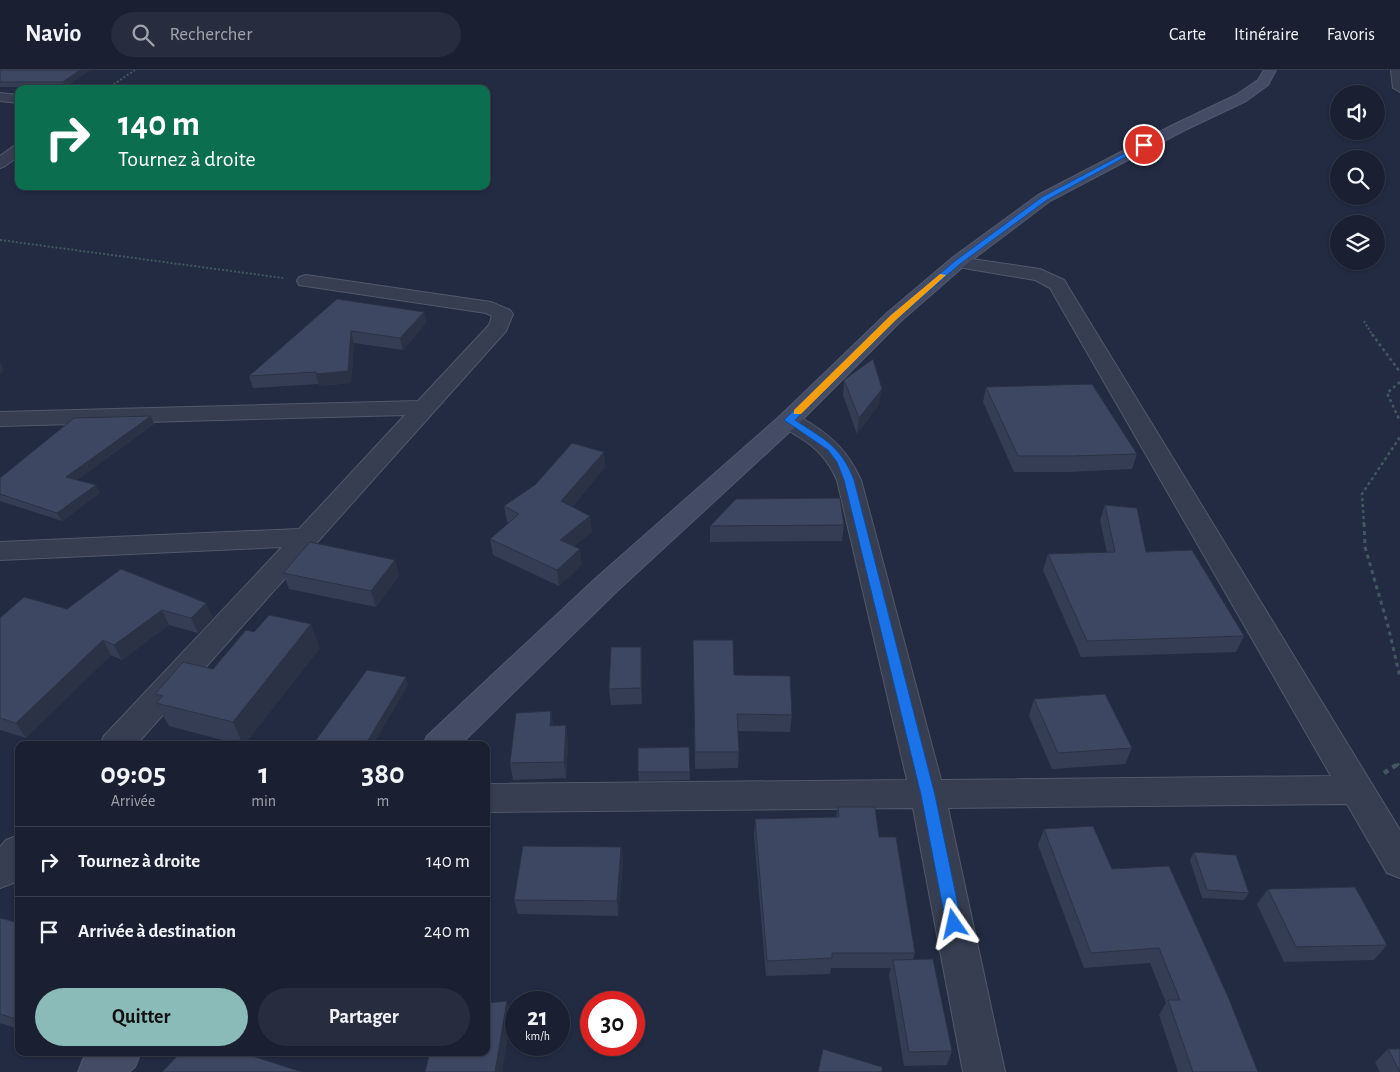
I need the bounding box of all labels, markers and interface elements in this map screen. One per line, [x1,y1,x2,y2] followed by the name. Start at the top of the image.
[111,12,461,57] search box
[129,21,157,49] icon: search
[25,22,81,46] text: Navio
[169,25,252,44] text: Rechercher
[1169,26,1206,44] text: Carte
[1234,26,1299,44] text: Itinéraire
[1327,26,1375,44] text: Favoris
[1330,85,1385,270] map controls
[1330,85,1385,140] button: sound
[35,105,100,170] icon: right
[118,107,200,142] text: 140 m
[1123,124,1165,166] pin
[1130,131,1158,159] icon: arrive
[118,148,256,170] text: Tournez à droite
[1330,150,1385,205] button: search
[1330,215,1385,270] button: layers
[100,759,166,789] text: 09:05
[258,759,269,789] text: 1
[361,759,405,789] text: 380
[111,793,155,809] text: Arrivée
[251,793,276,809] text: min
[377,793,389,809] text: m
[35,848,63,876] icon: right
[78,852,200,871] text: Tournez à droite
[426,852,470,871] text: 140 m
[927,897,979,949] position arrow
[35,918,63,946] icon: arrive
[78,922,236,941] text: Arrivée à destination
[424,922,470,941] text: 240 m
[35,988,248,1046] button: Quitter
[258,988,470,1046] button: Partager
[580,991,645,1056] speed limit sign: 30
[527,1005,548,1030] text: 21
[525,1030,550,1042] text: km/h

